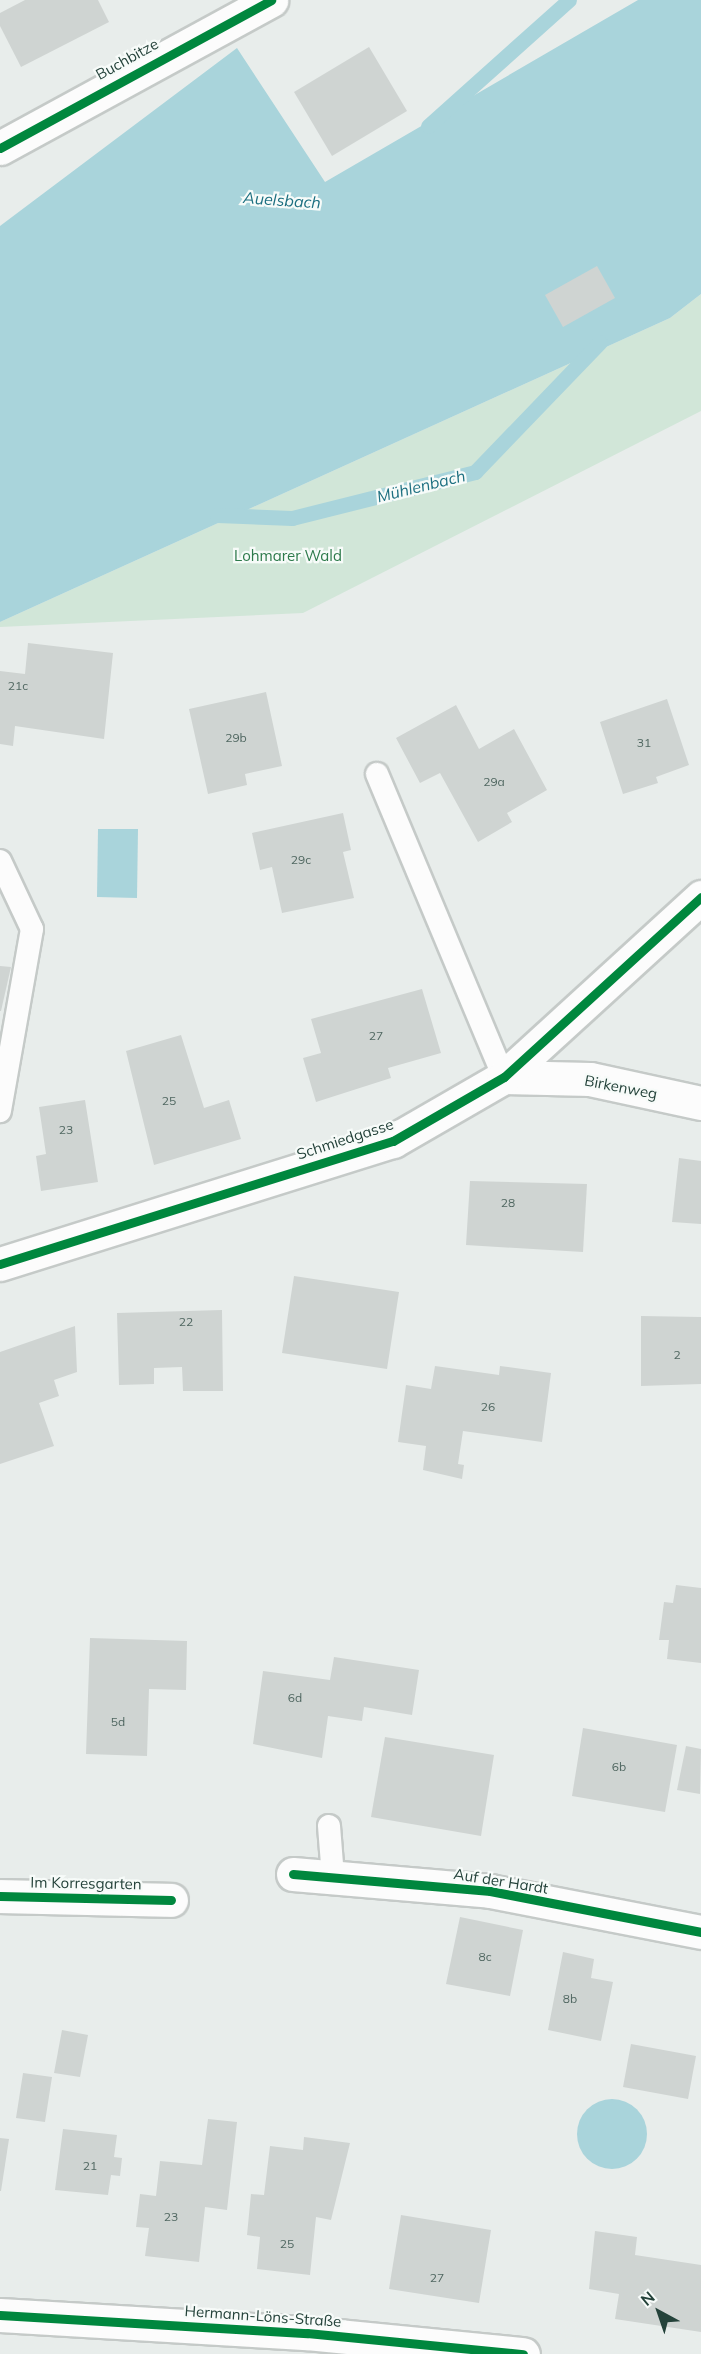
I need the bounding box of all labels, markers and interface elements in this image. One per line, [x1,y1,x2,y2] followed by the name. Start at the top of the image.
[93,34,161,84] street label: Buchbitze
[242,188,322,212] water label: Auelsbach
[375,466,467,506] water label: Mühlenbach
[234,547,342,565] park label: Lohmarer Wald
[8,679,28,693] house number: 21c
[225,731,247,745] house number: 29b
[637,736,651,750] house number: 31
[483,775,505,789] house number: 29a
[291,853,311,867] house number: 29c
[369,1029,383,1043] house number: 27
[583,1071,659,1103] street label: Birkenweg
[162,1094,176,1108] house number: 25
[294,1115,396,1163] street label: Schmiedgasse
[59,1123,73,1137] house number: 23
[501,1196,515,1210] house number: 28
[179,1315,193,1329] house number: 22
[673,1348,681,1362] house number: 2
[481,1400,495,1414] house number: 26
[288,1691,302,1705] house number: 6d
[111,1715,125,1729] house number: 5d
[612,1760,626,1774] house number: 6b
[453,1865,549,1897] street label: Auf der Hardt
[30,1873,142,1893] street label: Im Korresgarten
[478,1950,492,1964] house number: 8c
[563,1992,577,2006] house number: 8b
[83,2159,97,2173] house number: 21
[164,2210,178,2224] house number: 23
[280,2237,294,2251] house number: 25
[430,2271,444,2285] house number: 27
[629,2282,689,2342] north arrow
[636,2287,658,2310] text: N
[184,2302,342,2330] street label: Hermann-Löns-Straße

